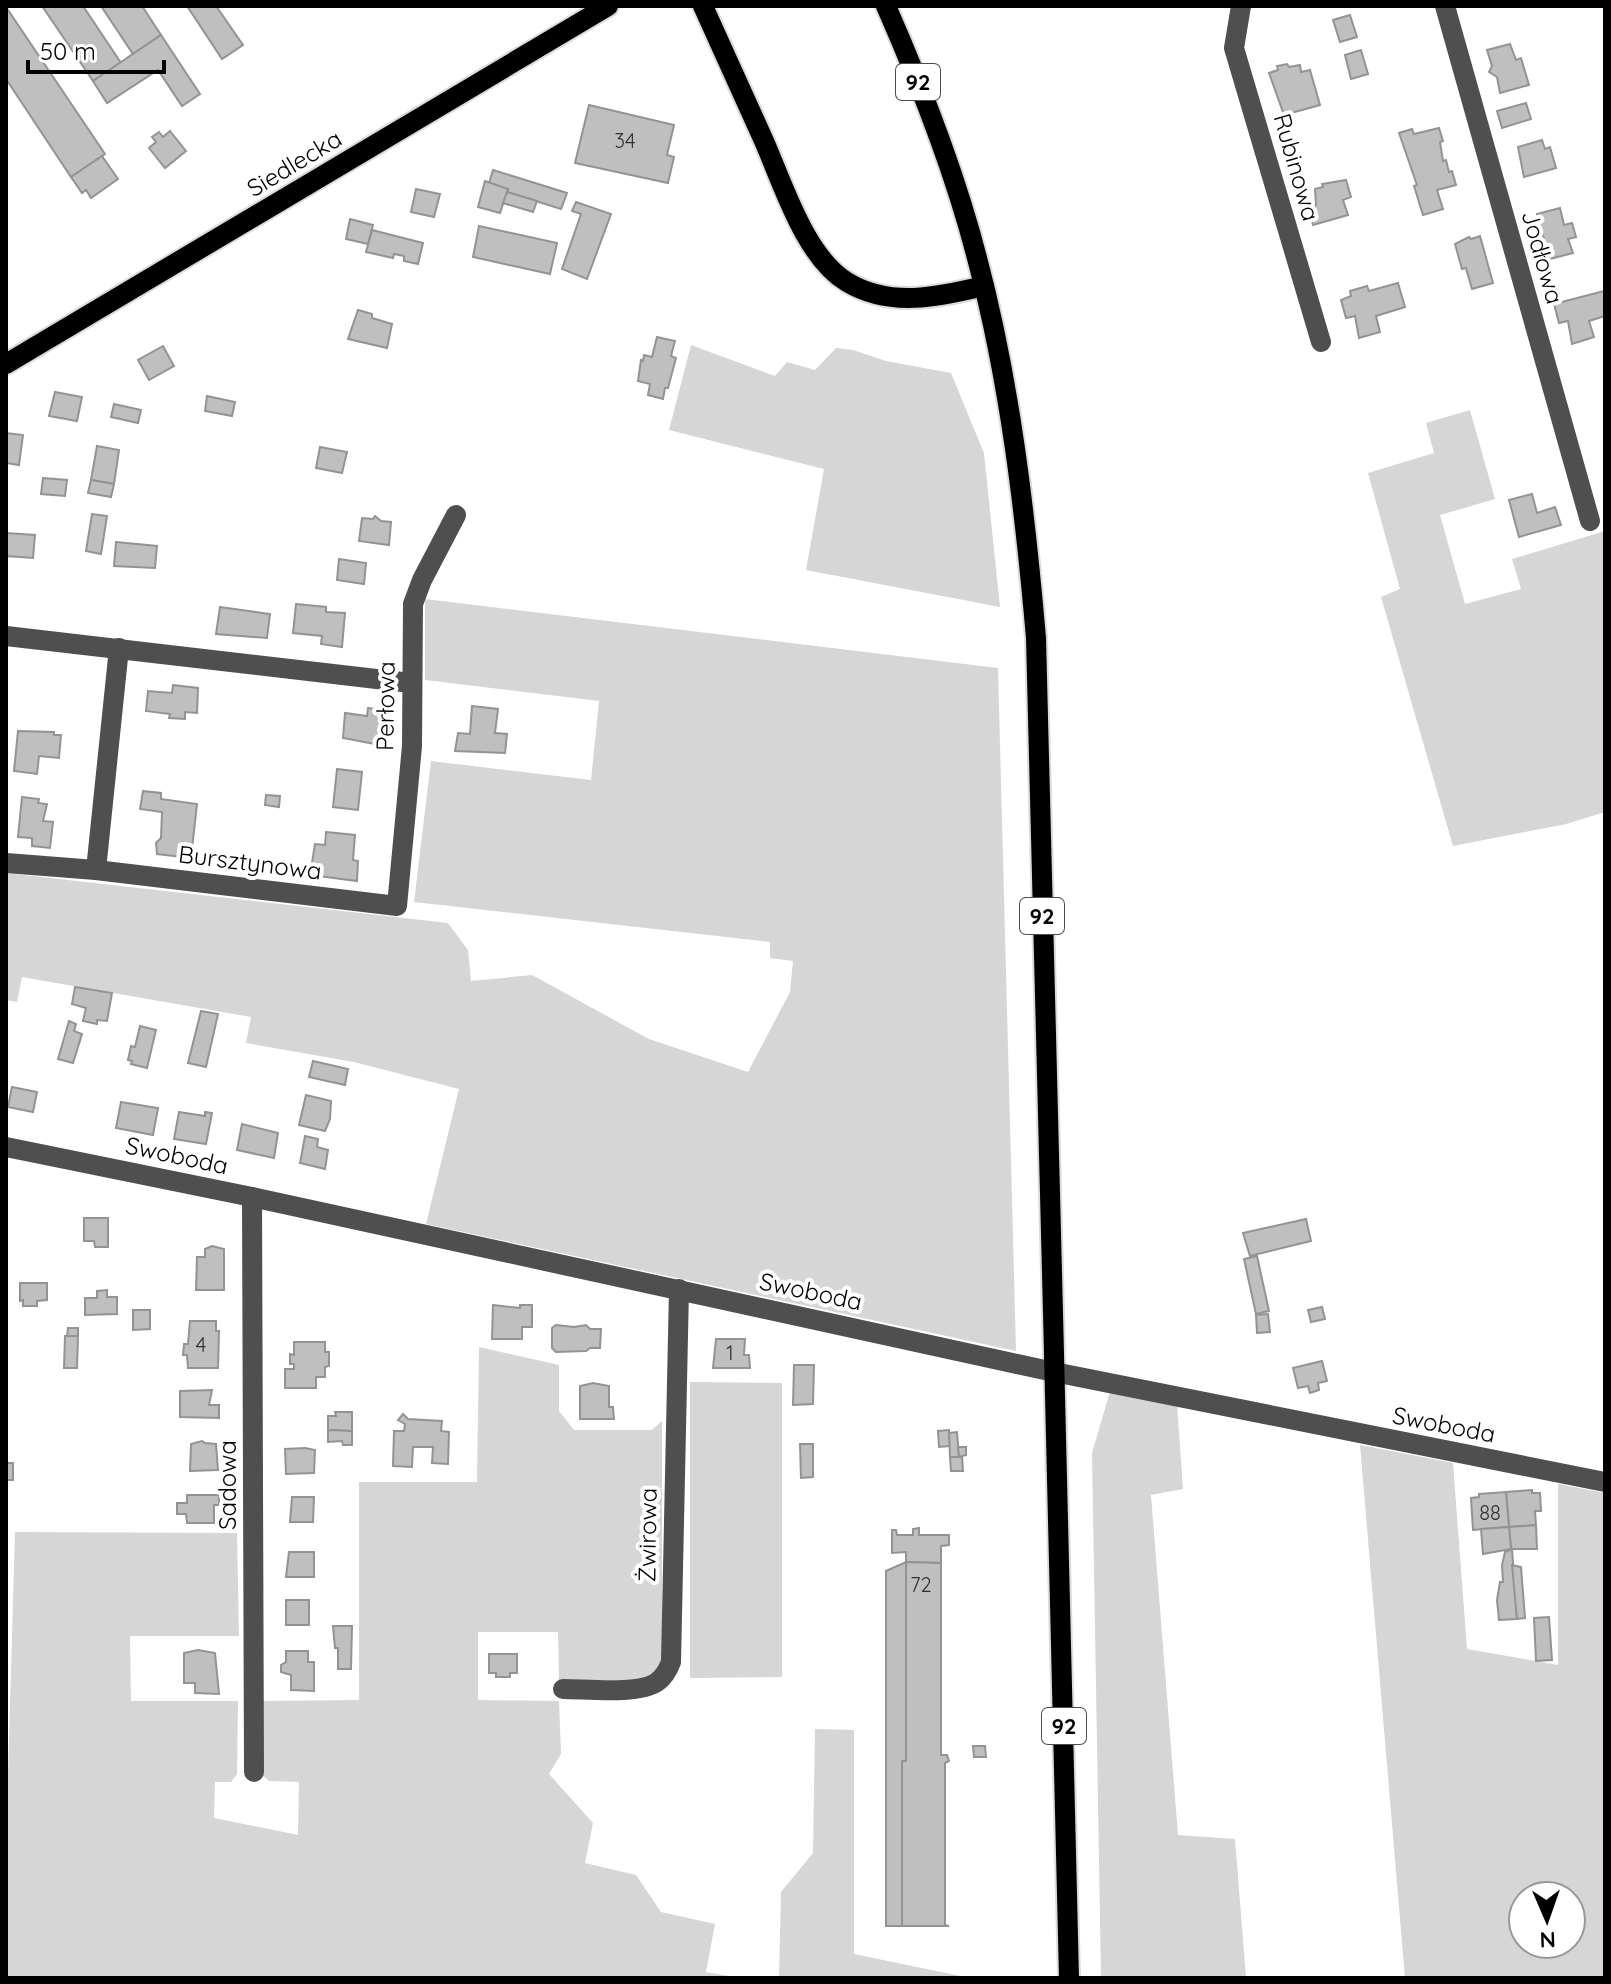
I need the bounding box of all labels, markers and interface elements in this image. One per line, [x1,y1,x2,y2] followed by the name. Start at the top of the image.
[28,24,164,74] scale bar
[40,36,96,66] text: 50 m
[896,64,940,100] road number: 92
[1267,110,1327,224] street label: Rubinowa
[241,123,347,203] street label: Siedlecka
[614,128,636,153] house number: 34
[1515,207,1571,307] street label: Jodłowa
[369,661,401,751] street label: Perłowa
[177,838,323,886] street label: Bursztynowa
[1020,898,1064,934] road number: 92
[123,1129,231,1181] street label: Swoboda
[757,1265,865,1317] street label: Swoboda
[196,1332,206,1357] house number: 4
[726,1340,734,1365] house number: 1
[1390,1399,1498,1449] street label: Swoboda
[212,1440,242,1530] street label: Sadowa
[631,1487,663,1583] street label: Żwirowa
[1479,1500,1501,1525] house number: 88
[910,1572,932,1597] house number: 72
[1042,1708,1086,1744] road number: 92
[1507,1880,1587,1960] north arrow
[1539,1926,1556,1954] text: N

